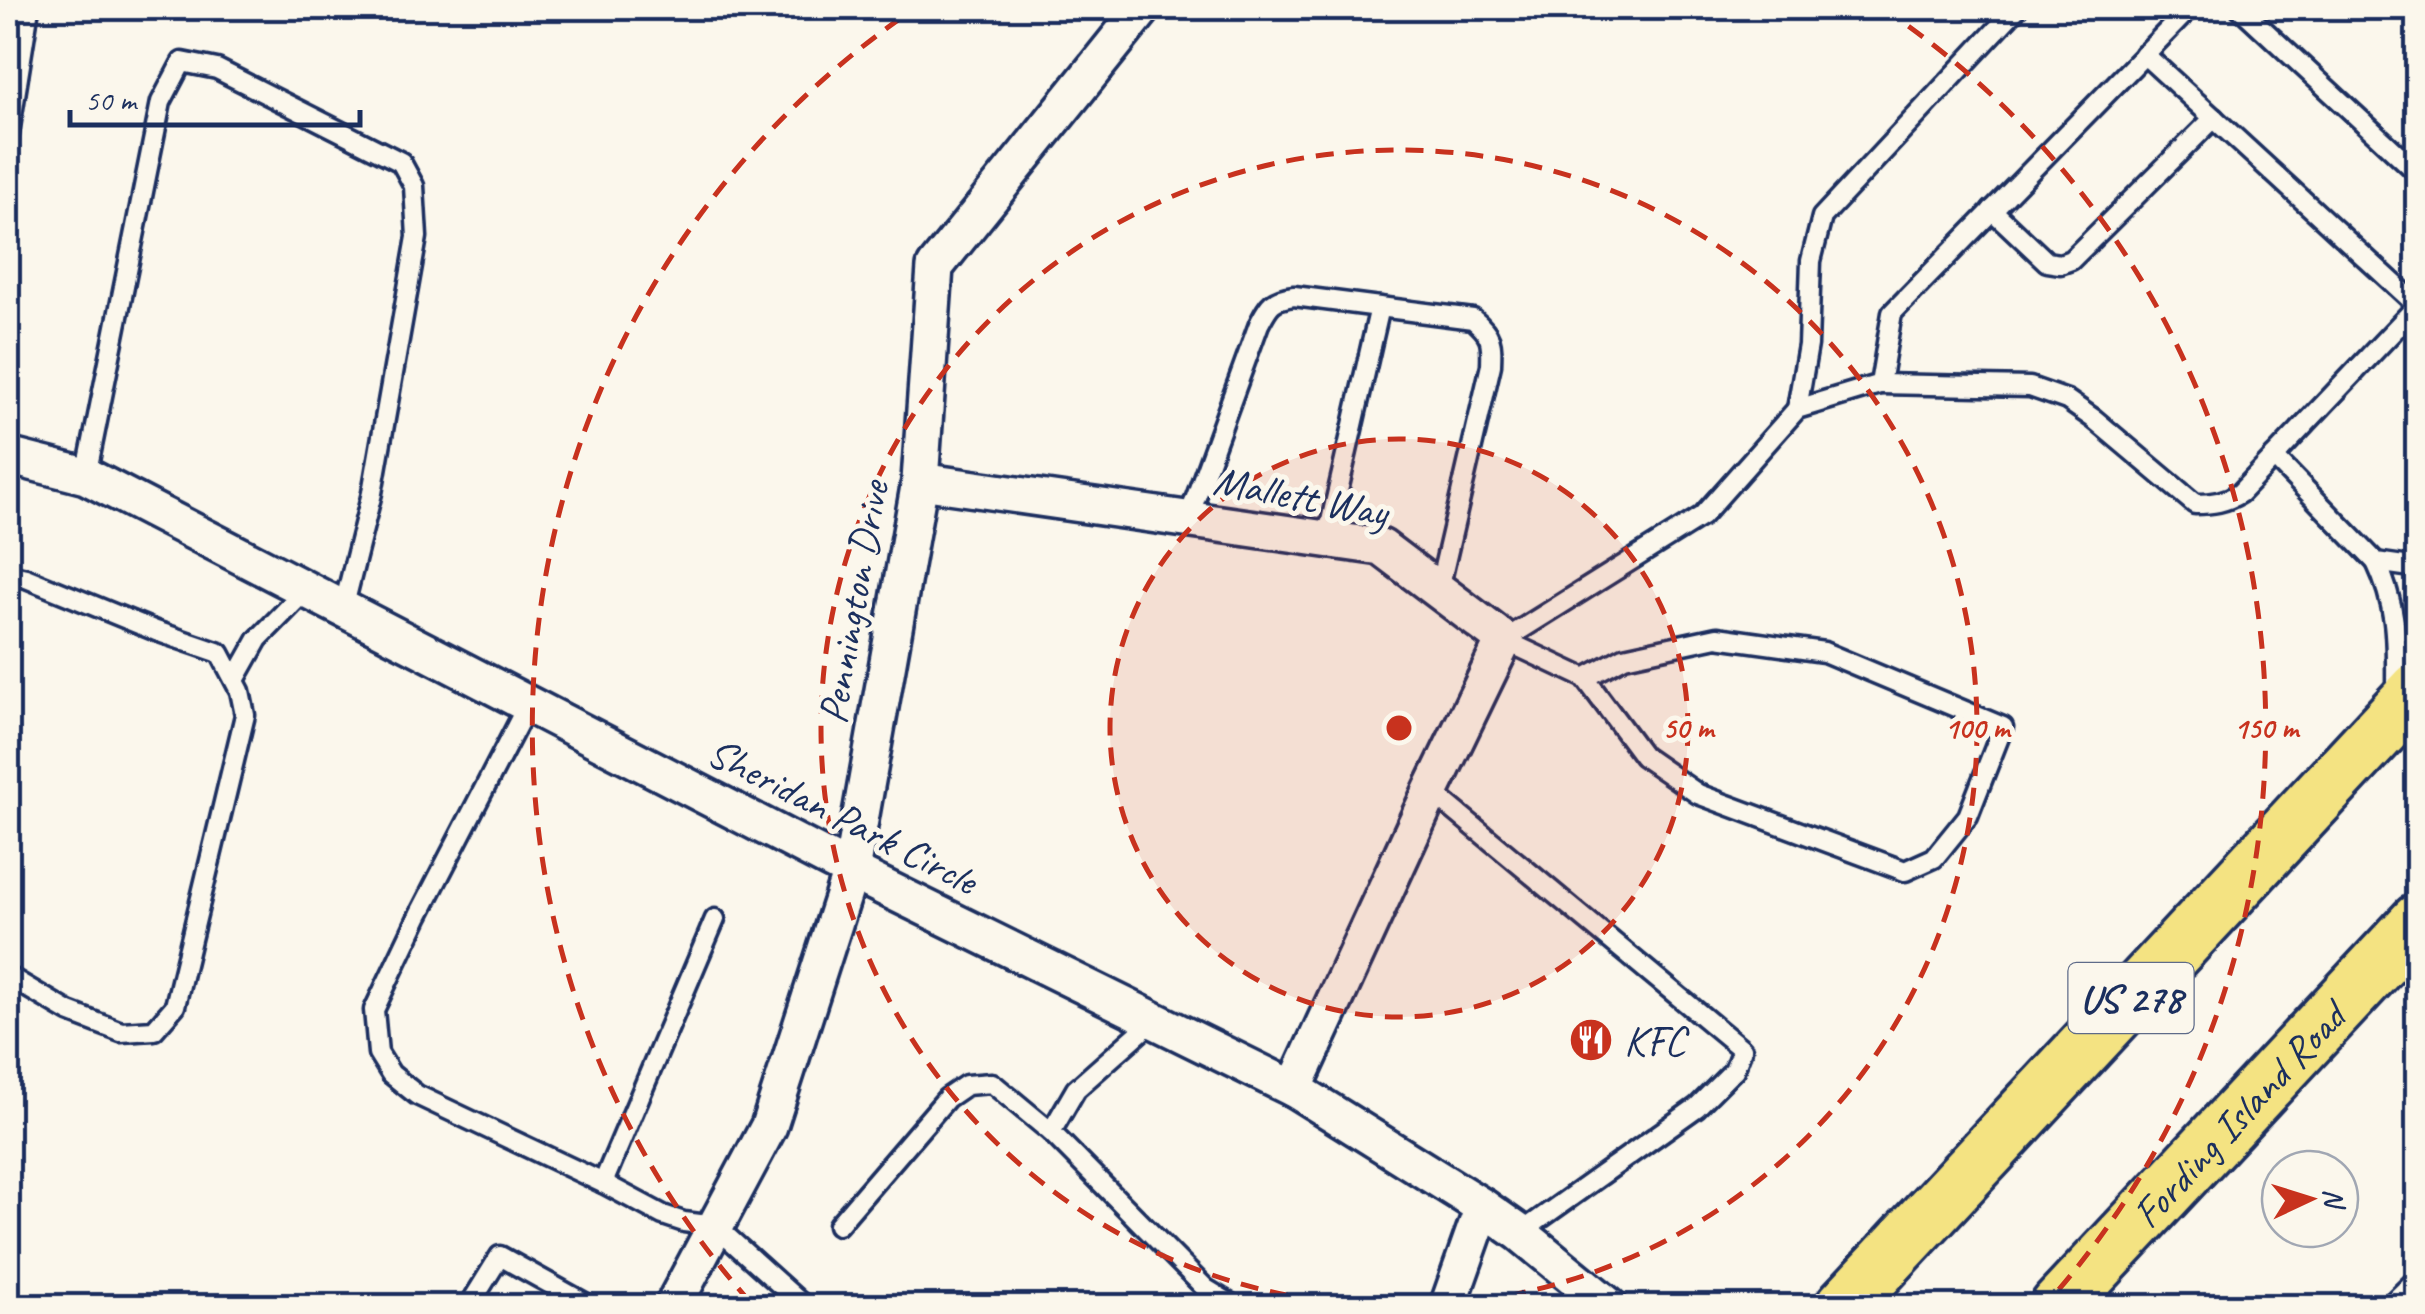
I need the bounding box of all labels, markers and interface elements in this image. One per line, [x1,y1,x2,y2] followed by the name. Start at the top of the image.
[70,65,360,127] scale bar
[85,81,138,119] text: 50 m
[1209,454,1395,540] street label: Mallett Way
[806,475,901,728] street label: Pennington Drive
[1663,709,1716,747] text: 50 m
[1945,709,2012,747] text: 100 m
[2234,709,2301,747] text: 150 m
[1381,710,1417,746] centre of rings
[699,726,988,908] street label: Sheridan Park Circle
[2068,963,2194,1033] road number: US 278
[2121,988,2361,1239] street label: Fording Island Road
[1624,1015,1690,1068] place label: KFC
[1568,1017,1614,1063] restaurant icon: KFC
[2260,1149,2360,1249] north arrow
[2316,1187,2353,1212] text: N

